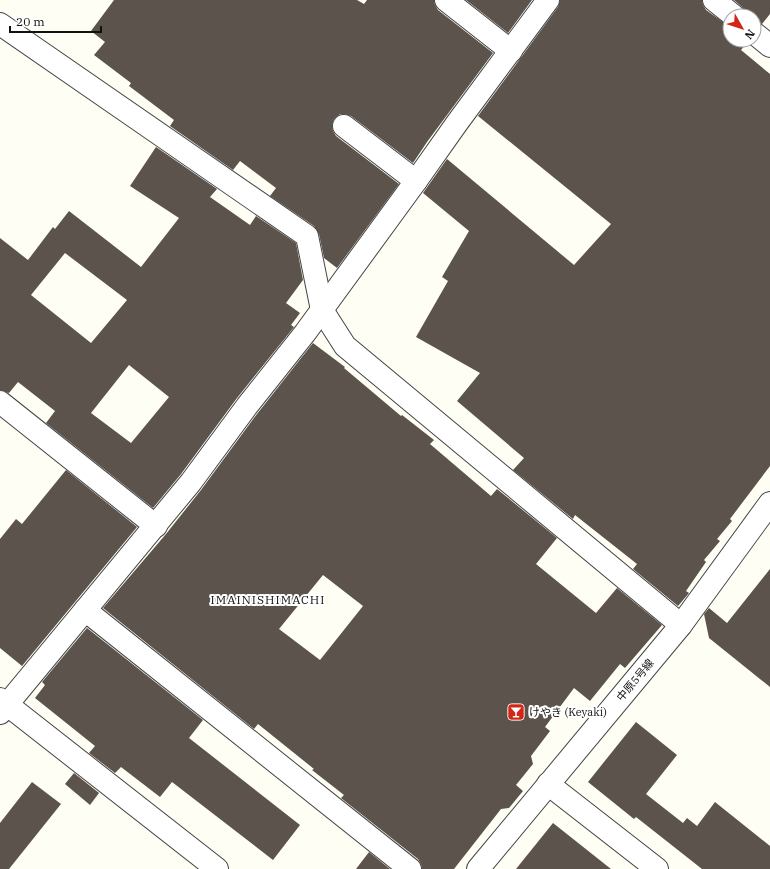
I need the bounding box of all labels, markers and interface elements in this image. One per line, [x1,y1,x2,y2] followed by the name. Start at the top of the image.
[10,8,101,34] scale bar
[722,8,762,48] north arrow
[16,14,45,29] text: 20 m
[741,27,758,42] text: N
[211,592,325,607] district label: IMAINISHIMACHI
[613,656,657,704] street label: 中原5号線
[506,702,526,722] bar icon: けやき (Keyaki)
[529,705,607,719] place label: けやき (Keyaki)

